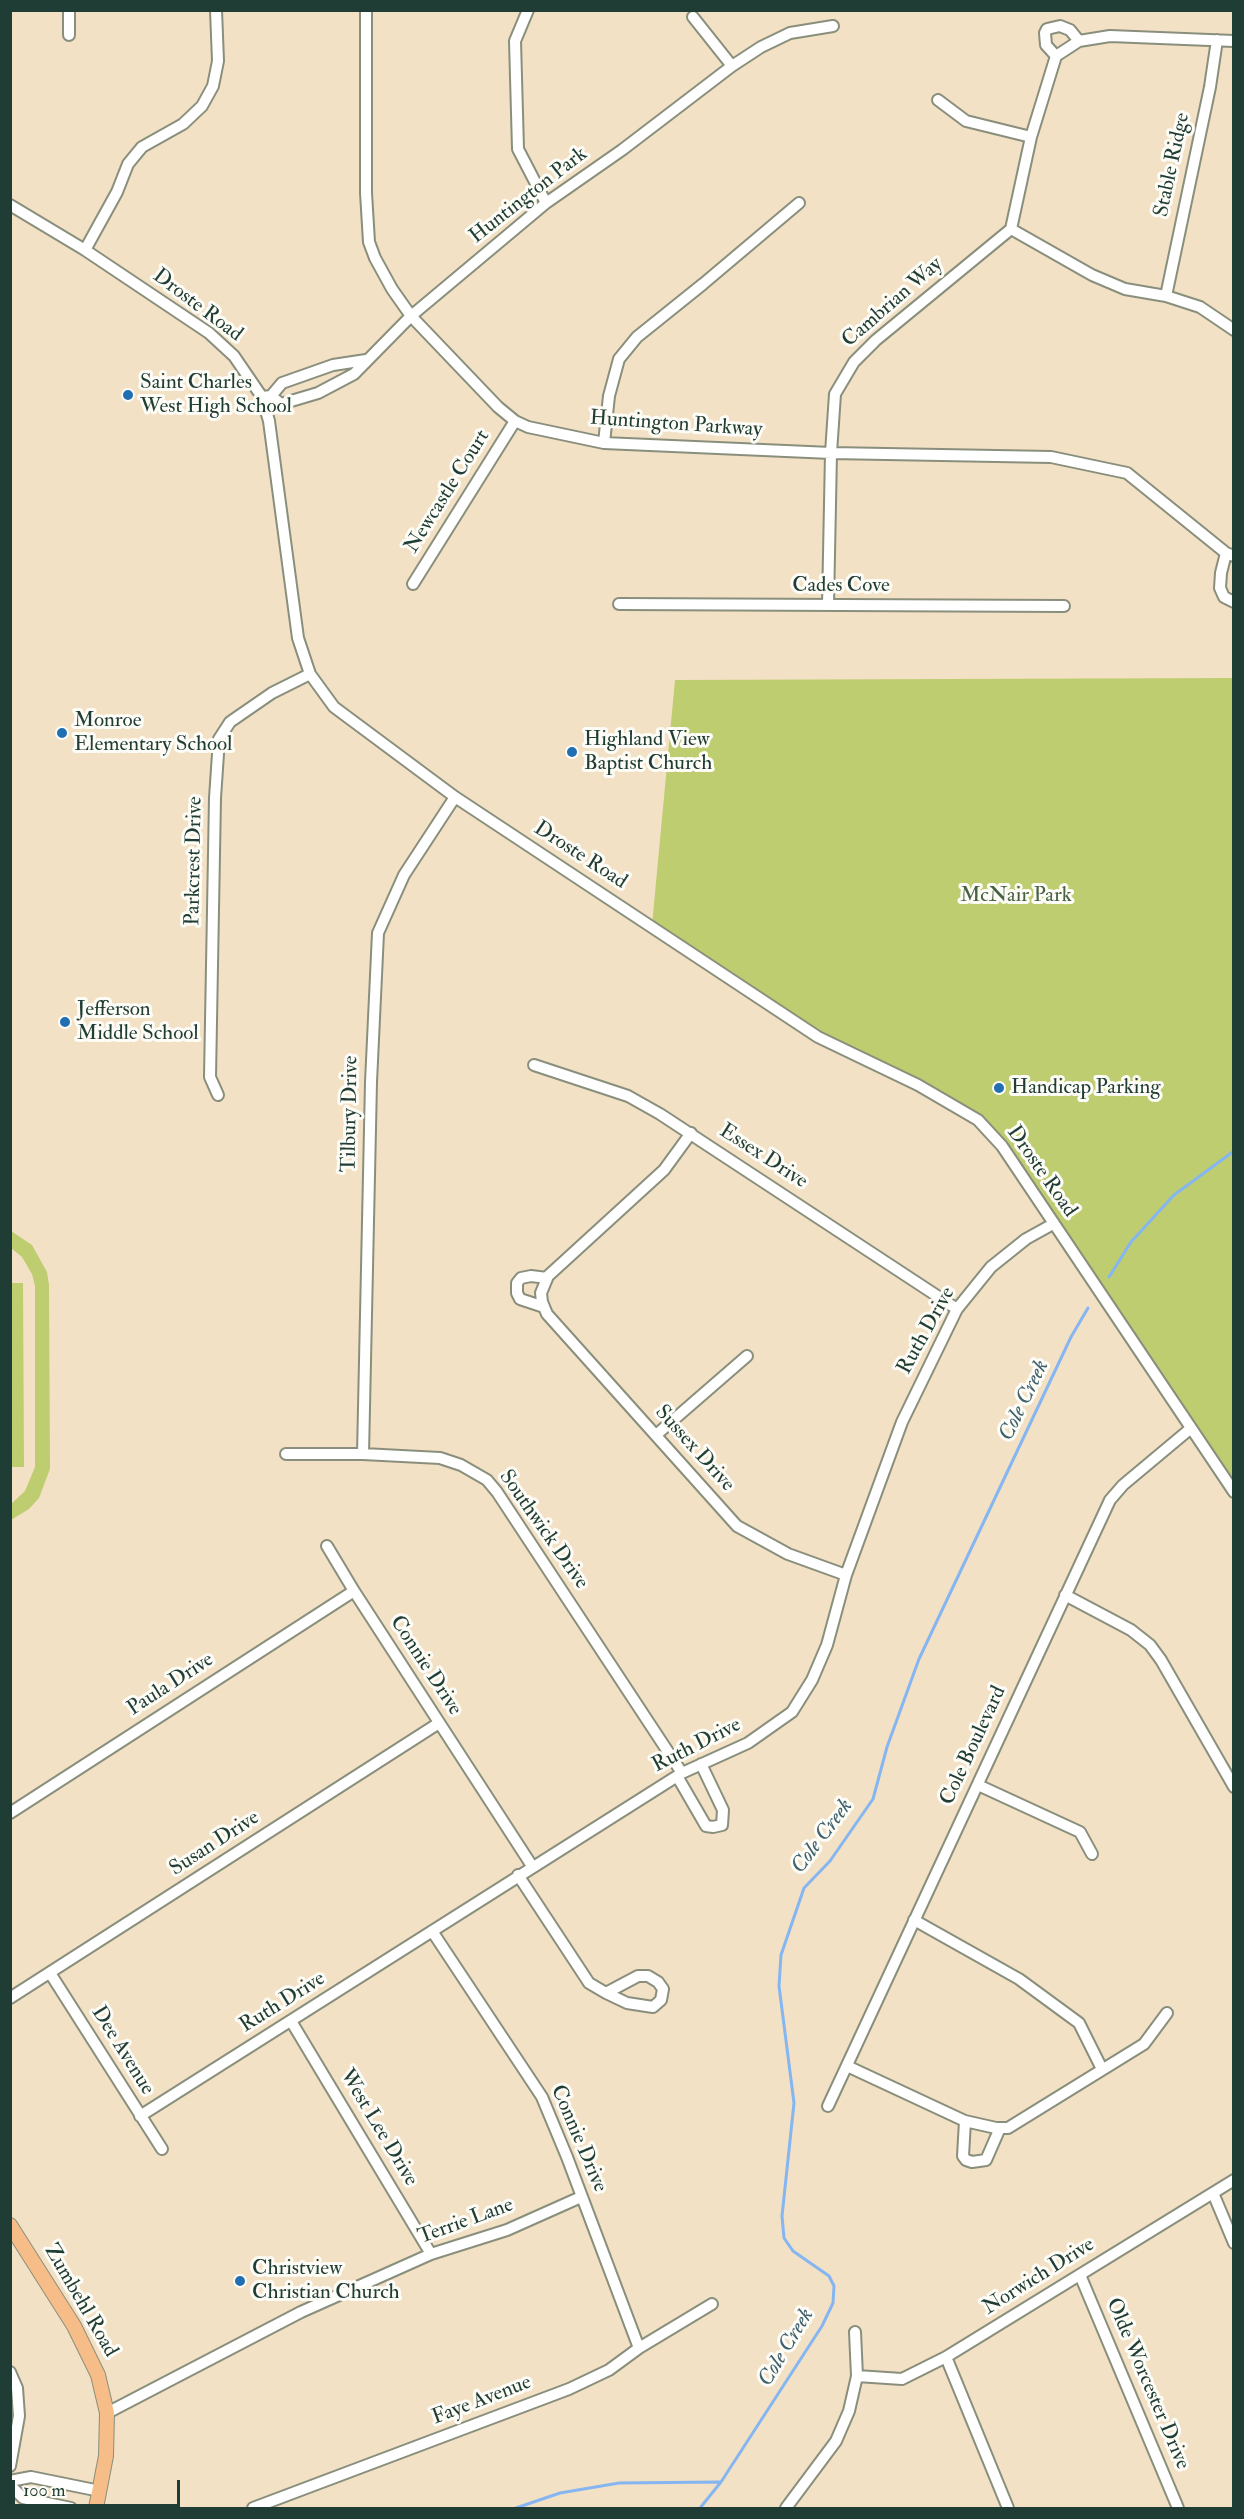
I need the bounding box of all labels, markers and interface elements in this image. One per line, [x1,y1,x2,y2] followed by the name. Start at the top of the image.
[1150,111,1196,219] street label: Stable Ridge
[465,142,593,250] street label: Huntington Park
[838,253,948,353] street label: Cambrian Way
[147,264,247,348] street label: Droste Road
[140,370,292,420] place label: Saint Charles West High School
[121,388,135,402] marker: Saint Charles West High School
[589,406,763,444] street label: Huntington Parkway
[400,426,496,558] street label: Newcastle Court
[792,573,890,599] street label: Cades Cove
[74,708,232,758] place label: Monroe Elementary School
[55,726,69,740] marker: Monroe Elementary School
[584,727,712,777] place label: Highland View Baptist Church
[565,745,579,759] marker: Highland View Baptist Church
[181,796,209,926] street label: Parkcrest Drive
[529,817,631,895] street label: Droste Road
[960,883,1072,909] park label: McNair Park
[77,997,199,1047] place label: Jefferson Middle School
[58,1015,72,1029] marker: Jefferson Middle School
[337,1055,365,1173] street label: Tilbury Drive
[1011,1075,1161,1101] place label: Handicap Parking
[992,1081,1006,1095] marker: Handicap Parking
[714,1119,812,1195] street label: Essex Drive
[1000,1121,1082,1223] street label: Droste Road
[893,1283,961,1379] street label: Ruth Drive
[994,1356,1056,1446] water label: Cole Creek
[649,1401,739,1497] street label: Sussex Drive
[493,1466,593,1594] street label: Southwick Drive
[383,1611,467,1721] street label: Connie Drive
[123,1648,219,1722] street label: Paula Drive
[935,1683,1013,1809] street label: Cole Boulevard
[649,1713,745,1779] street label: Ruth Drive
[786,1794,860,1880] water label: Cole Creek
[166,1806,264,1882] street label: Susan Drive
[236,1967,330,2039] street label: Ruth Drive
[85,2002,159,2100] street label: Dee Avenue
[333,2065,423,2191] street label: West Lee Drive
[544,2082,612,2196] street label: Connie Drive
[415,2193,517,2251] street label: Terrie Lane
[979,2233,1099,2321] street label: Norwich Drive
[37,2240,123,2362] street label: Zumbehl Road
[252,2256,400,2306] place label: Christview Christian Church
[233,2274,247,2288] marker: Christview Christian Church
[1100,2295,1194,2473] street label: Olde Worcester Drive
[753,2304,821,2392] water label: Cole Creek
[429,2371,535,2431] street label: Faye Avenue
[15,2468,183,2506] scale bar
[23,2479,66,2502] text: 100 m

